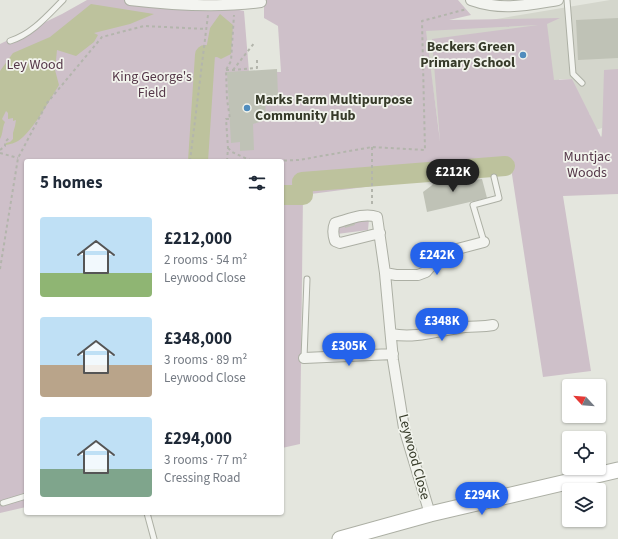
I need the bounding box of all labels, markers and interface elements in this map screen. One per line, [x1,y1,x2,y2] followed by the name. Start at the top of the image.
[420,37,515,73] place label: Beckers Green Primary School
[518,50,528,60] marker: Beckers Green Primary School
[7,55,63,75] park label: Ley Wood
[112,67,192,103] park label: King George's Field
[255,90,412,126] place label: Marks Farm Multipurpose Community Hub
[242,103,252,113] marker: Marks Farm Multipurpose Community Hub
[563,147,611,183] park label: Muntjac Woods
[425,159,481,193] pin: £212K
[435,163,471,181] text: £212K
[40,171,102,195] text: 5 homes
[246,172,268,194] icon: filters
[164,227,232,251] text: £212,000
[72,233,120,281] icon: home
[409,242,465,276] pin: £242K
[419,246,455,264] text: £242K
[164,251,247,269] text: 2 rooms · 54 m²
[164,269,246,287] text: Leywood Close
[414,308,470,342] pin: £348K
[424,312,460,330] text: £348K
[164,327,232,351] text: £348,000
[72,333,120,381] icon: home
[321,333,377,367] pin: £305K
[331,337,367,355] text: £305K
[164,351,247,369] text: 3 rooms · 89 m²
[164,369,246,387] text: Leywood Close
[562,379,606,423] north arrow
[562,379,606,527] map controls
[393,412,435,502] street label: Leywood Close
[164,427,232,451] text: £294,000
[562,431,606,475] button: locate
[72,433,120,481] icon: home
[164,451,247,469] text: 3 rooms · 77 m²
[164,469,241,487] text: Cressing Road
[454,482,510,516] pin: £294K
[562,483,606,527] button: layers
[464,486,500,504] text: £294K

